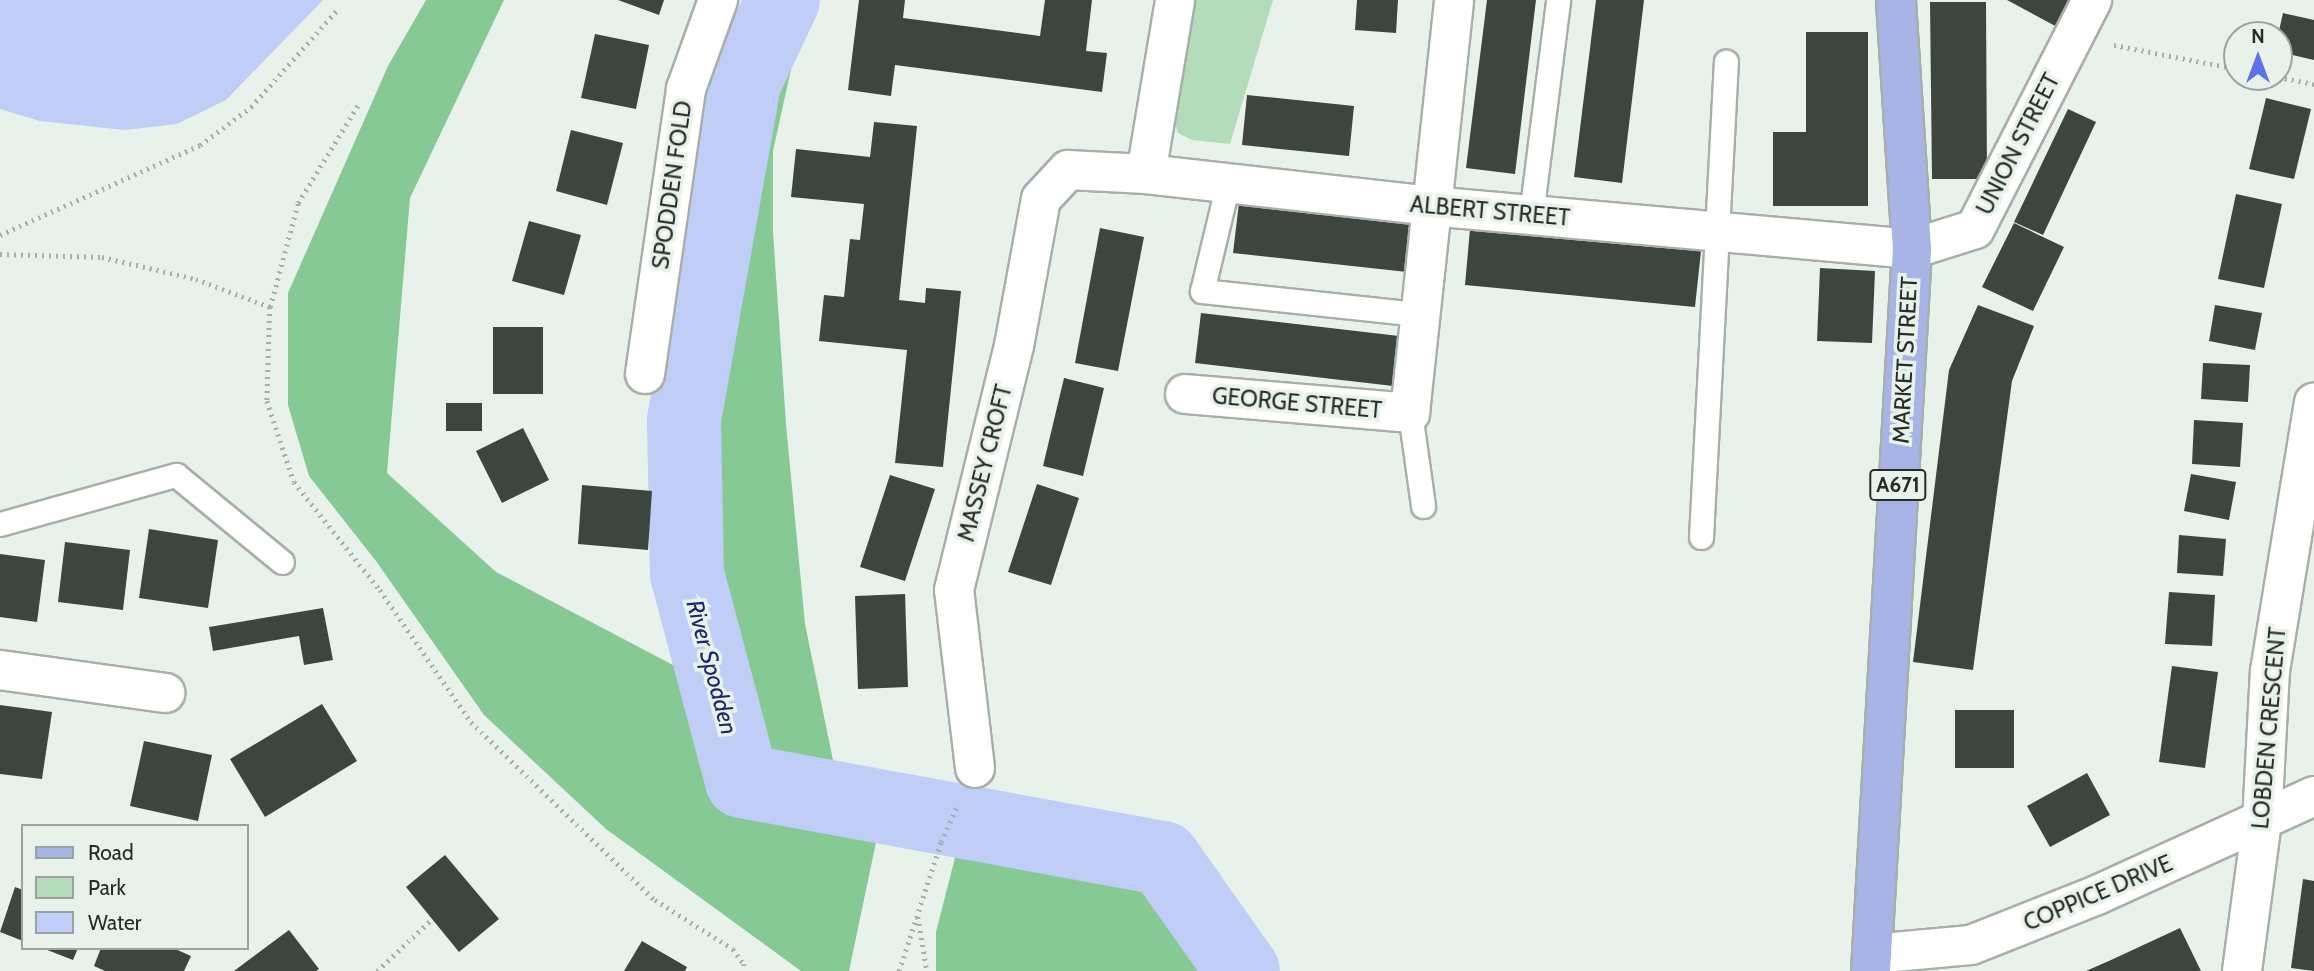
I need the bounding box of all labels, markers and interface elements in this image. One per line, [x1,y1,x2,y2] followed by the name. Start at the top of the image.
[2223,21,2293,91] north arrow
[2251,25,2265,48] text: N
[1970,69,2066,219] street label: UNION STREET
[647,99,697,271] street label: SPODDEN FOLD
[1409,190,1571,232] street label: ALBERT STREET
[1887,276,1923,444] street label: MARKET STREET
[952,382,1018,544] street label: MASSEY CROFT
[1211,382,1383,424] street label: GEORGE STREET
[1868,468,1928,503] road number: A671
[680,597,744,737] water label: River Spodden
[2246,626,2292,830] street label: LOBDEN CRESCENT
[21,824,248,950] legend
[88,840,134,865] text: Road
[2019,849,2177,937] street label: COPPICE DRIVE
[88,875,126,900] text: Park
[88,910,141,935] text: Water

